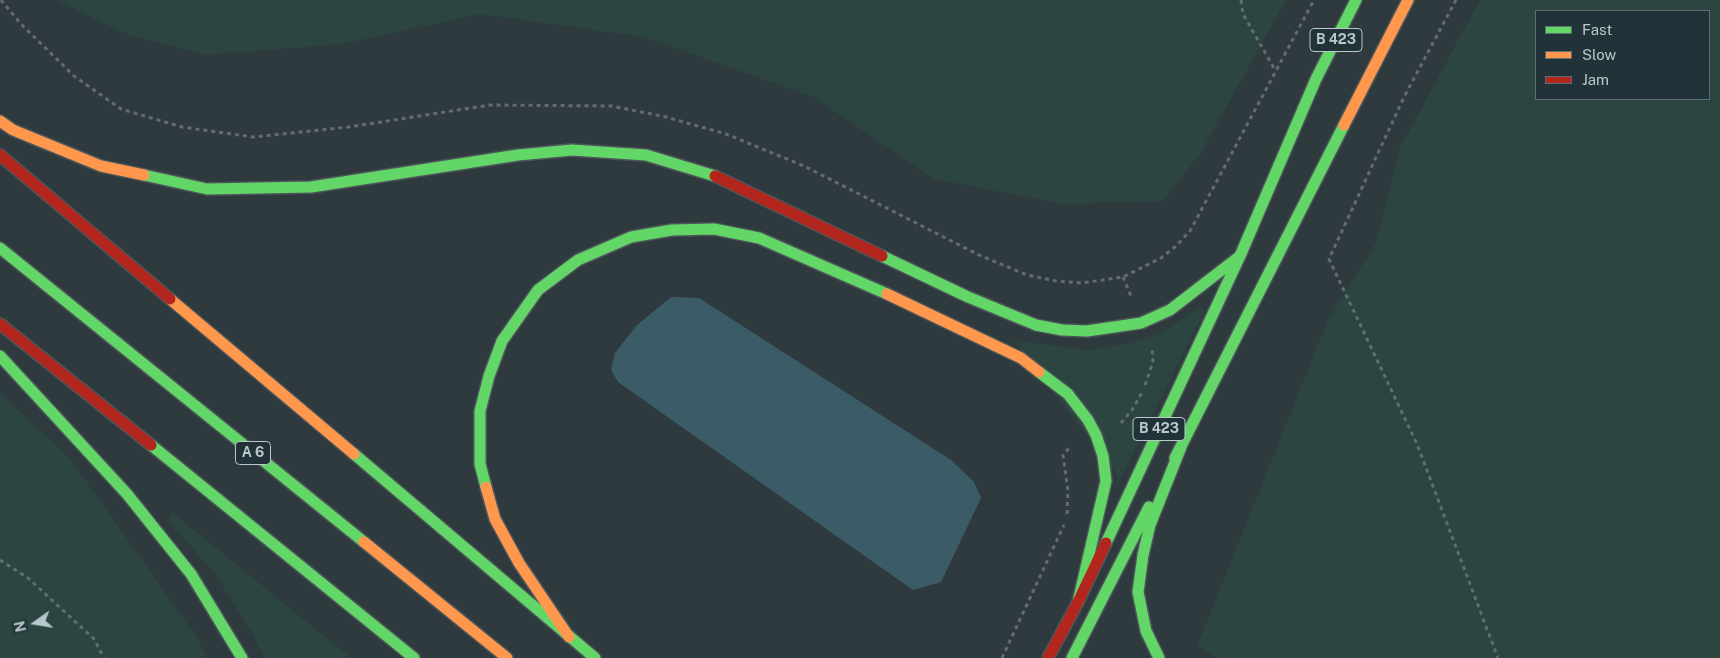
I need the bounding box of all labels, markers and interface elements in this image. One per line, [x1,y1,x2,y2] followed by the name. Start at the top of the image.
[1535,10,1710,100] legend
[1582,21,1612,38] text: Fast
[1310,28,1362,52] road number: B 423
[1582,46,1616,63] text: Slow
[1582,71,1609,88] text: Jam
[1133,418,1185,440] road number: B 423
[236,442,270,464] road number: A 6
[10,598,60,648] north arrow
[11,619,29,634] text: N

